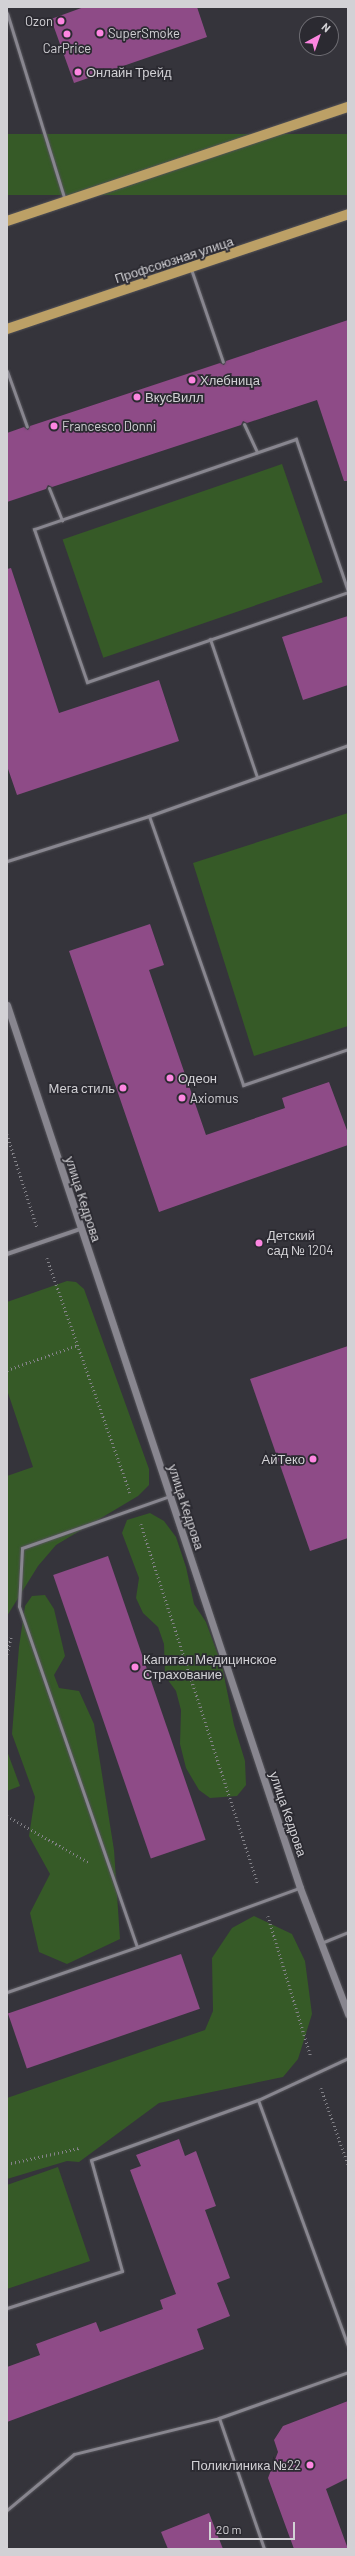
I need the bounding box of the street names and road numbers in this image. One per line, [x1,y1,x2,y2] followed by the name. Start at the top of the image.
[113,233,235,287] street label: Профсоюзная улица
[62,1154,104,1244] street label: улица Кедрова
[165,1462,207,1552] street label: улица Кедрова
[266,1769,310,1859] street label: улица Кедрова

